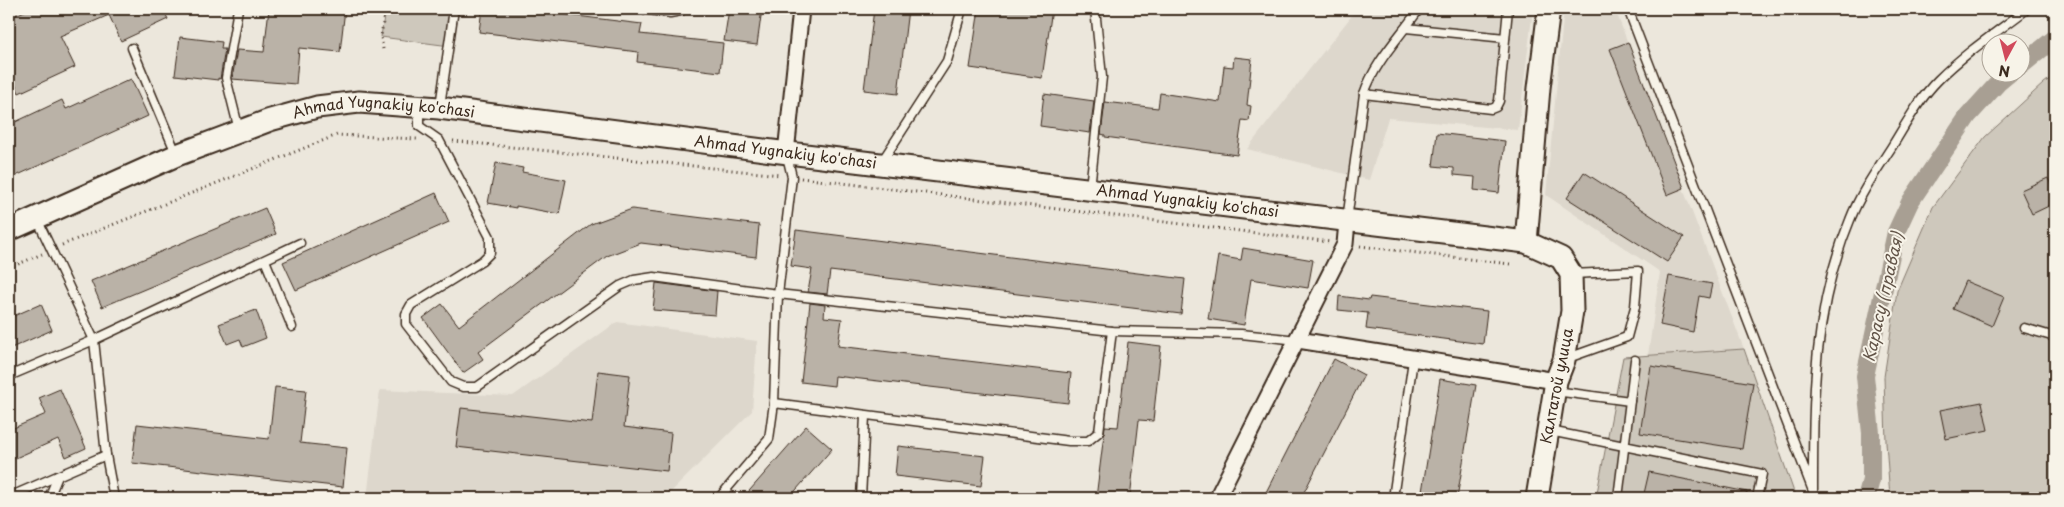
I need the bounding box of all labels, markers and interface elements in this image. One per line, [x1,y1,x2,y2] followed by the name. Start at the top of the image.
[1982,32,2032,82] north arrow
[1998,60,2011,82] text: N
[290,89,476,123] street label: Ahmad Yugnakiy ko'chasi
[693,128,878,174] street label: Ahmad Yugnakiy ko'chasi
[1095,177,1280,222] street label: Ahmad Yugnakiy ko'chasi
[1855,229,1909,364] water label: Карасу (правая)
[1533,325,1578,446] street label: Калтатой улица

